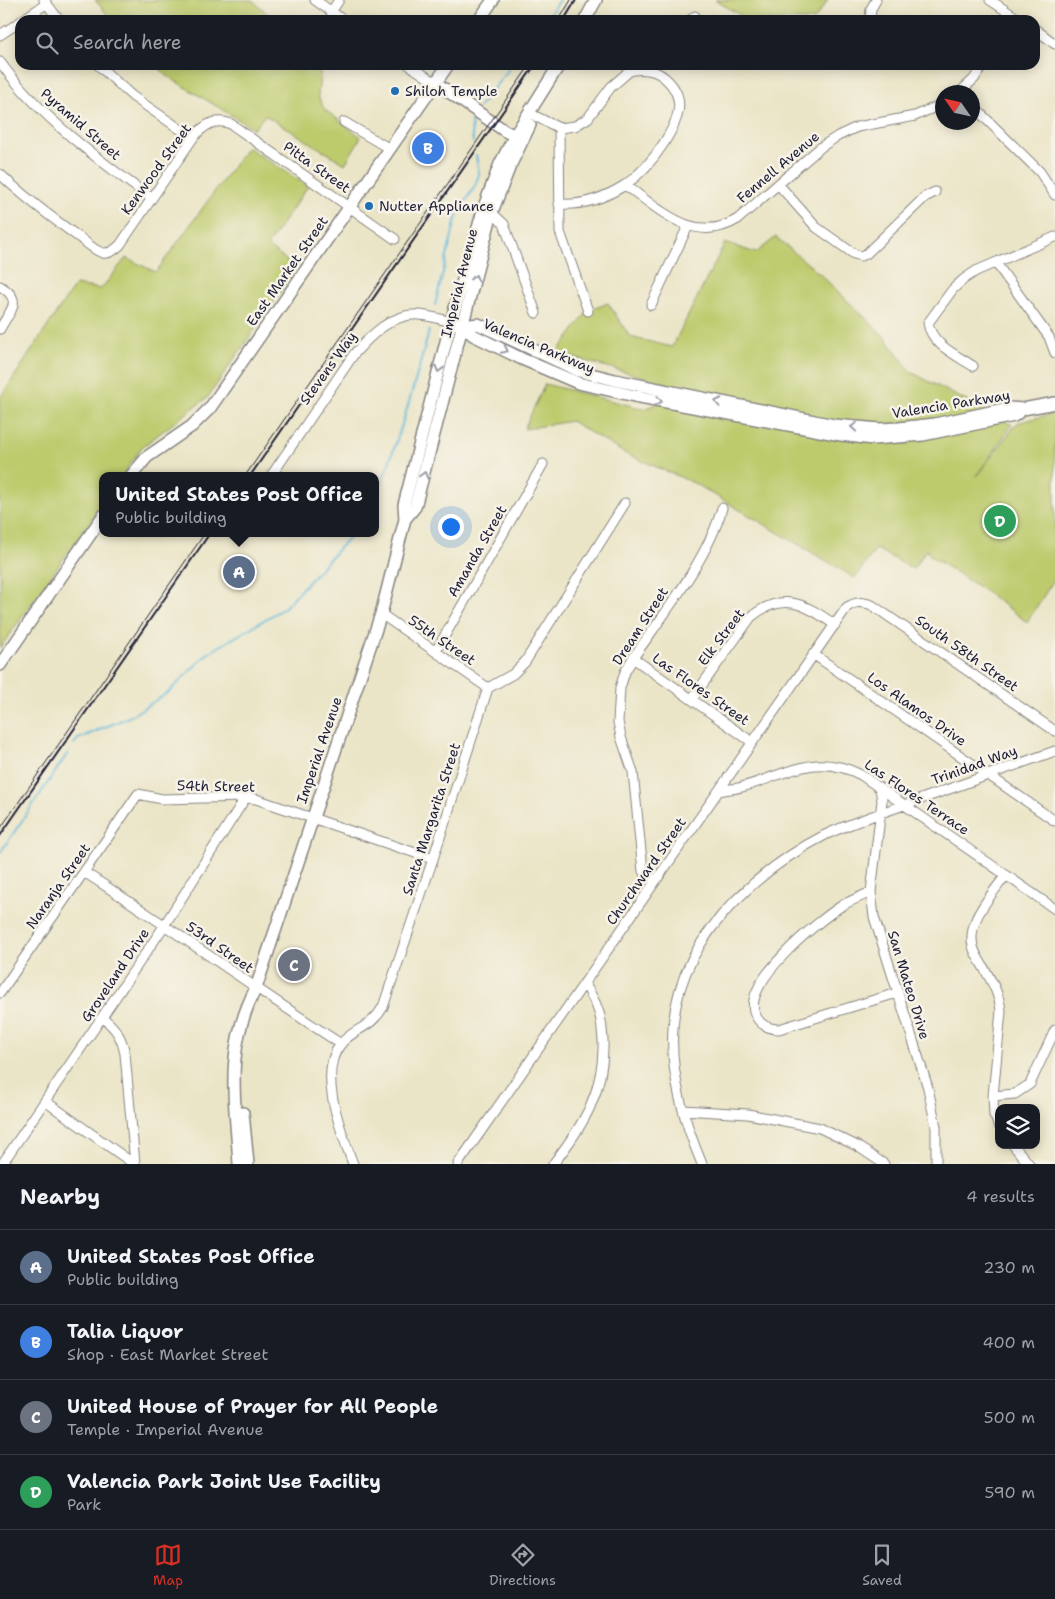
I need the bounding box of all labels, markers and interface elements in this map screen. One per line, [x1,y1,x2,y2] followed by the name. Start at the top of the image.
[15,15,1040,70] search box
[33,29,61,57] icon: search
[73,30,182,55] text: Search here
[405,82,498,100] place label: Shiloh Temple
[37,84,125,164] street label: Pyramid Street
[389,85,401,97] marker: Shiloh Temple
[935,85,980,130] north arrow
[117,120,195,218] street label: Kenwood Street
[733,127,823,207] street label: Fennell Avenue
[412,129,444,167] pin: B
[280,137,354,197] street label: Pitta Street
[379,197,494,215] place label: Nutter Appliance
[363,200,375,212] marker: Nutter Appliance
[242,213,332,329] street label: East Market Street
[437,226,481,339] street label: Imperial Avenue
[470,275,480,283] one-way arrow
[480,314,598,378] street label: Valencia Parkway
[296,328,360,408] street label: Stevens Way
[500,344,509,355] one-way arrow
[434,365,445,374] one-way arrow
[891,386,1011,422] street label: Valencia Parkway
[654,395,663,406] one-way arrow
[714,397,723,407] one-way arrow
[850,422,858,433] one-way arrow
[99,472,379,537] popup
[418,472,428,480] one-way arrow
[115,482,363,507] text: United States Post Office
[443,502,511,600] street label: Amanda Street
[984,502,1016,540] pin: D
[115,507,227,528] text: Public building
[438,514,464,540] your location
[223,553,255,591] pin: A
[608,584,672,668] street label: Dream Street
[694,605,748,669] street label: Elk Street
[405,611,479,669] street label: 55th Street
[912,611,1022,695] street label: South 58th Street
[649,649,753,729] street label: Las Flores Street
[864,668,970,750] street label: Los Alamos Drive
[292,694,346,806] street label: Imperial Avenue
[398,740,464,898] street label: Santa Margarita Street
[929,741,1019,789] street label: Trinidad Way
[861,755,973,839] street label: Las Flores Terrace
[177,776,255,796] street label: 54th Street
[602,814,690,928] street label: Churchward Street
[22,840,94,932] street label: Naranja Street
[183,917,257,977] street label: 53rd Street
[77,925,153,1025] street label: Groveland Drive
[884,928,934,1042] street label: San Mateo Drive
[278,946,310,984] pin: C
[995,1104,1040,1149] map controls
[995,1104,1040,1149] button: layers
[20,1183,100,1211] text: Nearby
[966,1186,1035,1207] text: 4 results
[67,1244,315,1269] text: United States Post Office
[30,1257,42,1278] text: A
[983,1257,1035,1278] text: 230 m
[67,1269,179,1290] text: Public building
[67,1319,184,1344] text: Talia Liquor
[31,1332,41,1353] text: B
[982,1332,1035,1353] text: 400 m
[67,1344,268,1365] text: Shop · East Market Street
[67,1394,438,1419] text: United House of Prayer for All People
[31,1407,41,1428] text: C
[984,1407,1035,1428] text: 500 m
[67,1419,264,1440] text: Temple · Imperial Avenue
[67,1469,381,1494] text: Valencia Park Joint Use Facility
[30,1482,42,1503] text: D
[985,1482,1035,1503] text: 590 m
[67,1494,101,1515] text: Park
[153,1541,183,1589] tab: Map
[489,1541,556,1589] tab: Directions
[862,1541,902,1589] tab: Saved

